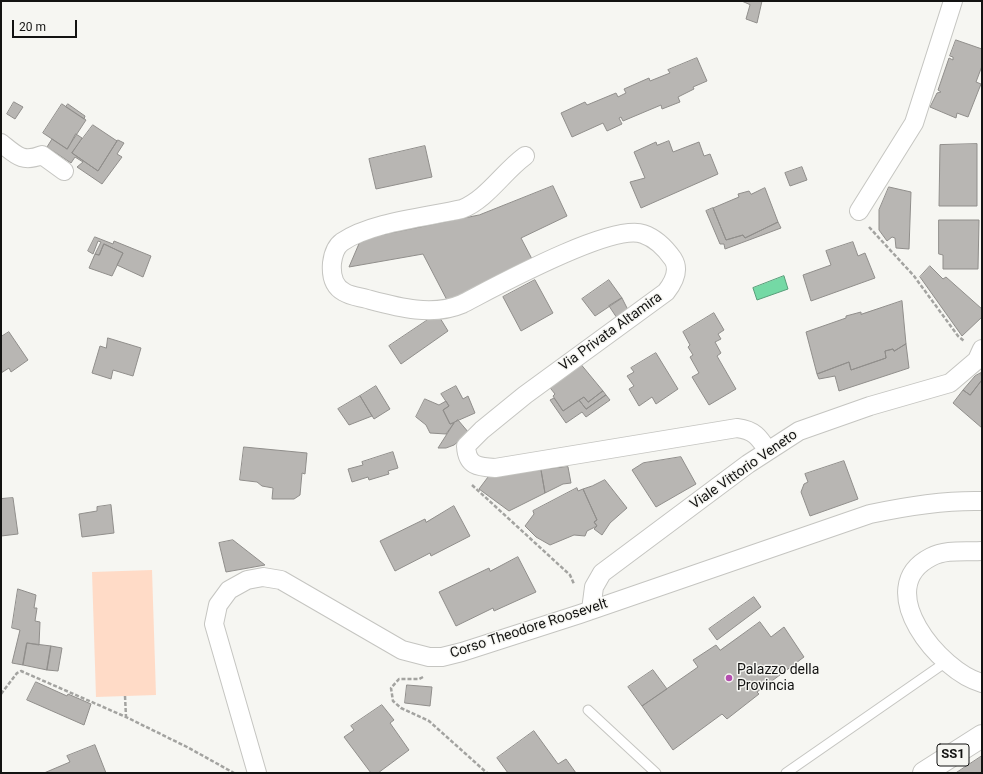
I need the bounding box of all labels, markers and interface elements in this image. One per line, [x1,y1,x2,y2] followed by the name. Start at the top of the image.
[14,12,79,38] scale bar
[19,20,46,34] text: 20 m
[556,289,666,375] street label: Via Privata Altamira
[687,427,801,513] street label: Viale Vittorio Veneto
[448,596,610,662] street label: Corso Theodore Roosevelt
[737,662,819,694] place label: Palazzo della Provincia
[724,673,734,683] marker: Palazzo della Provincia
[937,744,969,766] road number: SS1

